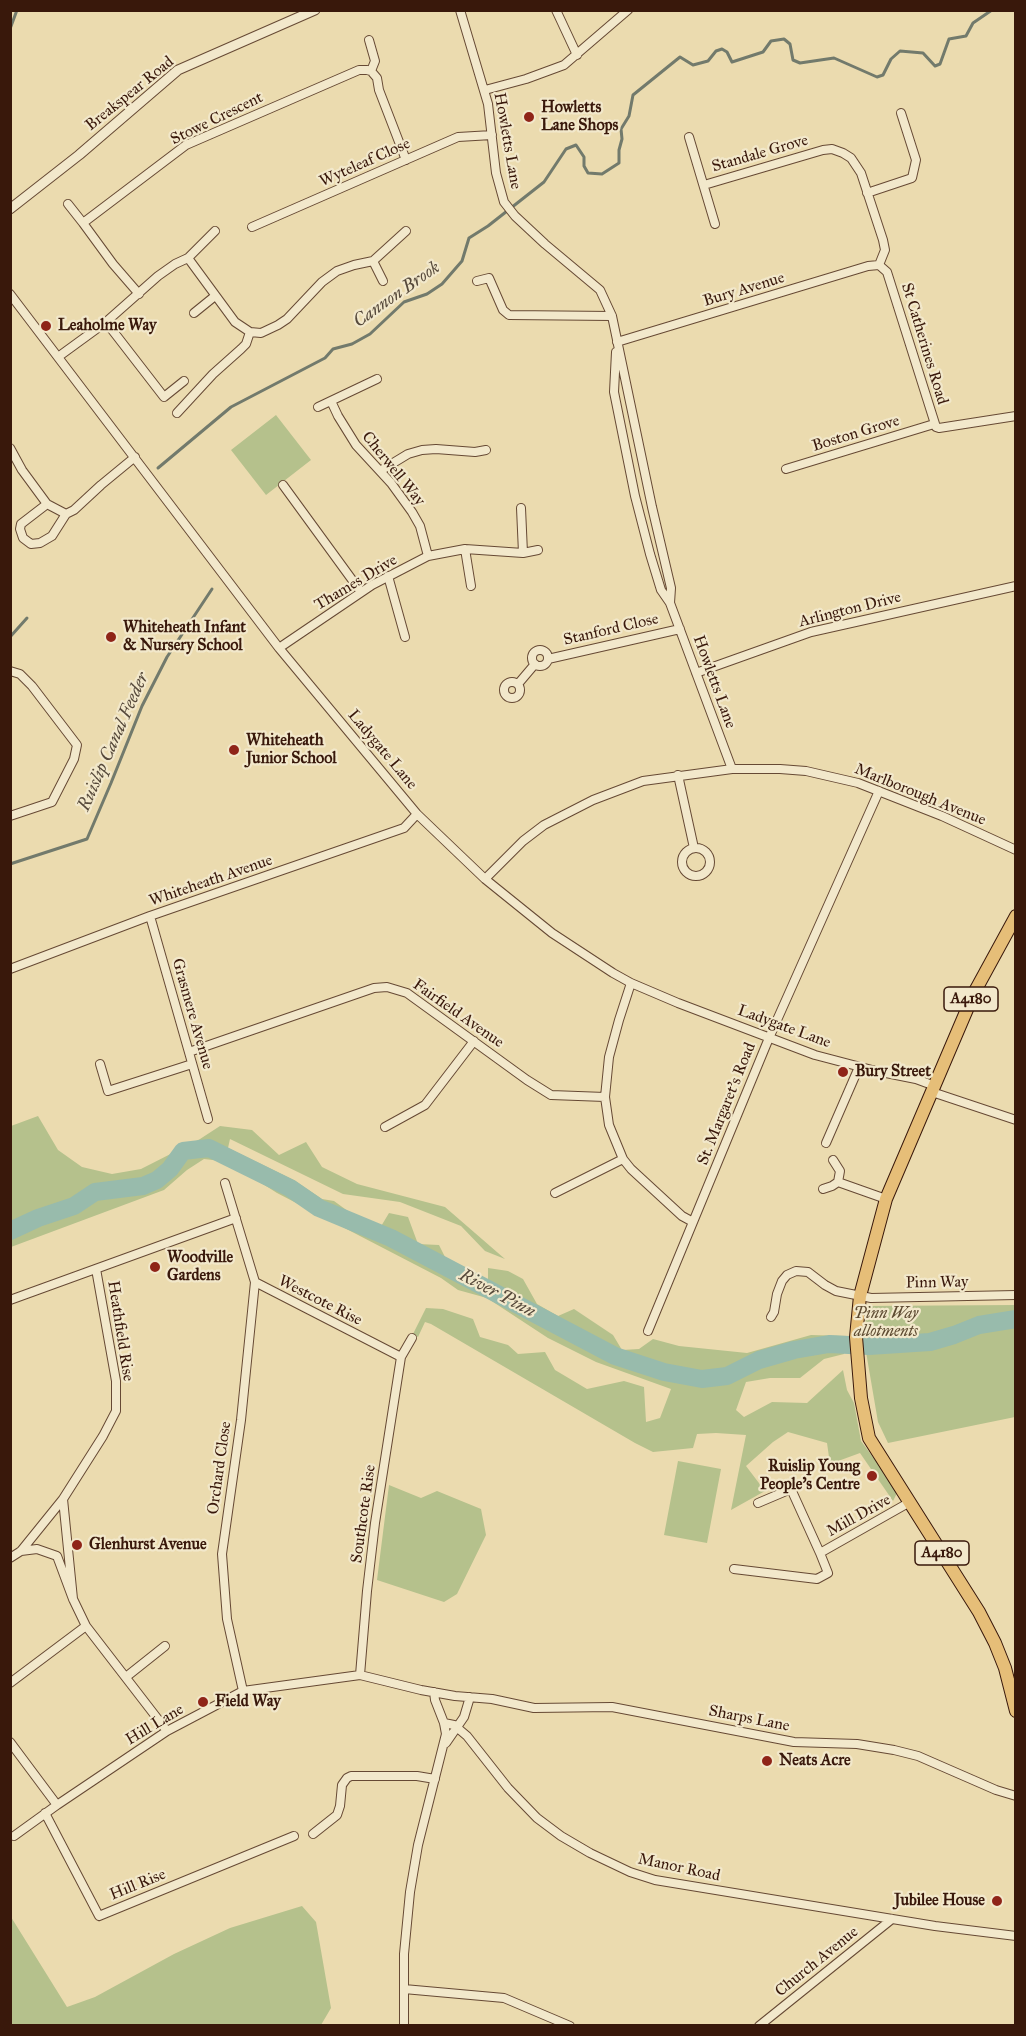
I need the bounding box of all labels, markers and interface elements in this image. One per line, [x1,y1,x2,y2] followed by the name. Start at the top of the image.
[82,53,178,135] street label: Breakspear Road
[168,88,266,150] street label: Stowe Crescent
[489,91,525,191] street label: Howletts Lane
[541,98,618,136] place label: Howletts Lane Shops
[522,110,536,124] marker: Howletts Lane Shops
[710,131,810,177] street label: Standale Grove
[317,134,413,192] street label: Wyteleaf Close
[350,257,444,333] water label: Cannon Brook
[701,269,787,311] street label: Bury Avenue
[896,281,952,407] street label: St Catherines Road
[58,316,156,336] place label: Leaholme Way
[39,319,53,333] marker: Leaholme Way
[810,412,902,456] street label: Boston Grove
[357,428,429,510] street label: Cherwell Way
[311,551,401,615] street label: Thames Drive
[797,588,903,632] street label: Arlington Drive
[562,610,660,650] street label: Stanford Close
[123,618,246,656] place label: Whiteheath Infant & Nursery School
[104,630,118,644] marker: Whiteheath Infant & Nursery School
[688,633,740,731] street label: Howletts Lane
[74,669,154,815] water label: Ruislip Canal Feeder
[343,706,421,794] street label: Ladygate Lane
[246,731,337,769] place label: Whiteheath Junior School
[227,743,241,757] marker: Whiteheath Junior School
[852,760,988,830] street label: Marlborough Avenue
[147,851,275,911] street label: Whiteheath Avenue
[167,956,217,1072] street label: Grasmere Avenue
[409,975,507,1053] street label: Fairfield Avenue
[944,987,998,1011] road number: A4180
[735,1001,833,1053] street label: Ladygate Lane
[694,1040,760,1168] street label: St. Margaret's Road
[855,1062,931,1082] place label: Bury Street
[836,1065,850,1079] marker: Bury Street
[167,1248,233,1286] place label: Woodville Gardens
[148,1260,162,1274] marker: Woodville Gardens
[455,1265,539,1323] water label: River Pinn
[275,1272,365,1330] street label: Westcote Rise
[905,1273,969,1293] street label: Pinn Way
[103,1279,137,1383] street label: Heathfield Rise
[854,1304,918,1342] park label: Pinn Way allotments
[204,1420,236,1516] street label: Orchard Close
[760,1457,860,1495] place label: Ruislip Young People's Centre
[348,1463,380,1565] street label: Southcote Rise
[865,1469,879,1483] marker: Ruislip Young People's Centre
[824,1491,894,1541] street label: Mill Drive
[89,1535,207,1555] place label: Glenhurst Avenue
[70,1538,84,1552] marker: Glenhurst Avenue
[915,1541,969,1565] road number: A4180
[215,1692,281,1712] place label: Field Way
[196,1695,210,1709] marker: Field Way
[123,1700,187,1750] street label: Hill Lane
[707,1702,791,1736] street label: Sharps Lane
[779,1751,851,1771] place label: Neats Acre
[760,1754,774,1768] marker: Neats Acre
[636,1850,722,1886] street label: Manor Road
[107,1865,169,1905] street label: Hill Rise
[894,1891,985,1911] place label: Jubilee House
[990,1894,1004,1908] marker: Jubilee House
[772,1923,862,2001] street label: Church Avenue

